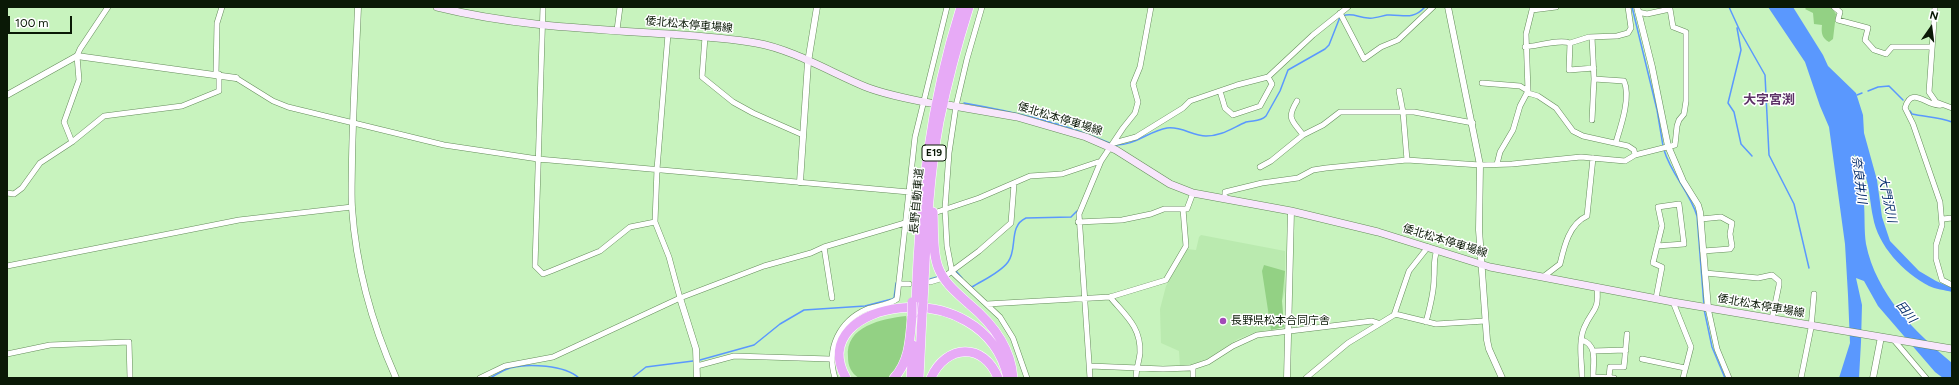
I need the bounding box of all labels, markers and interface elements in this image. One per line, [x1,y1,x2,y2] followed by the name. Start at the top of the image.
[10,8,74,34] scale bar
[1911,8,1951,48] north arrow
[1928,9,1940,23] text: N
[645,15,733,35] street label: 倭北松本停車場線
[15,16,49,30] text: 100 m
[1743,92,1795,108] district label: 大字宮渕
[1016,100,1104,138] street label: 倭北松本停車場線
[922,145,946,161] road number: E19
[1849,155,1869,205] water label: 奈良井川
[908,168,926,234] street label: 長野自動車道
[1875,174,1899,224] water label: 大門沢川
[1401,222,1489,260] street label: 倭北松本停車場線
[1717,292,1805,320] street label: 倭北松本停車場線
[1893,298,1919,326] water label: 田川
[1231,314,1330,328] place label: 長野県松本合同庁舎
[1218,316,1228,326] marker: 長野県松本合同庁舎

